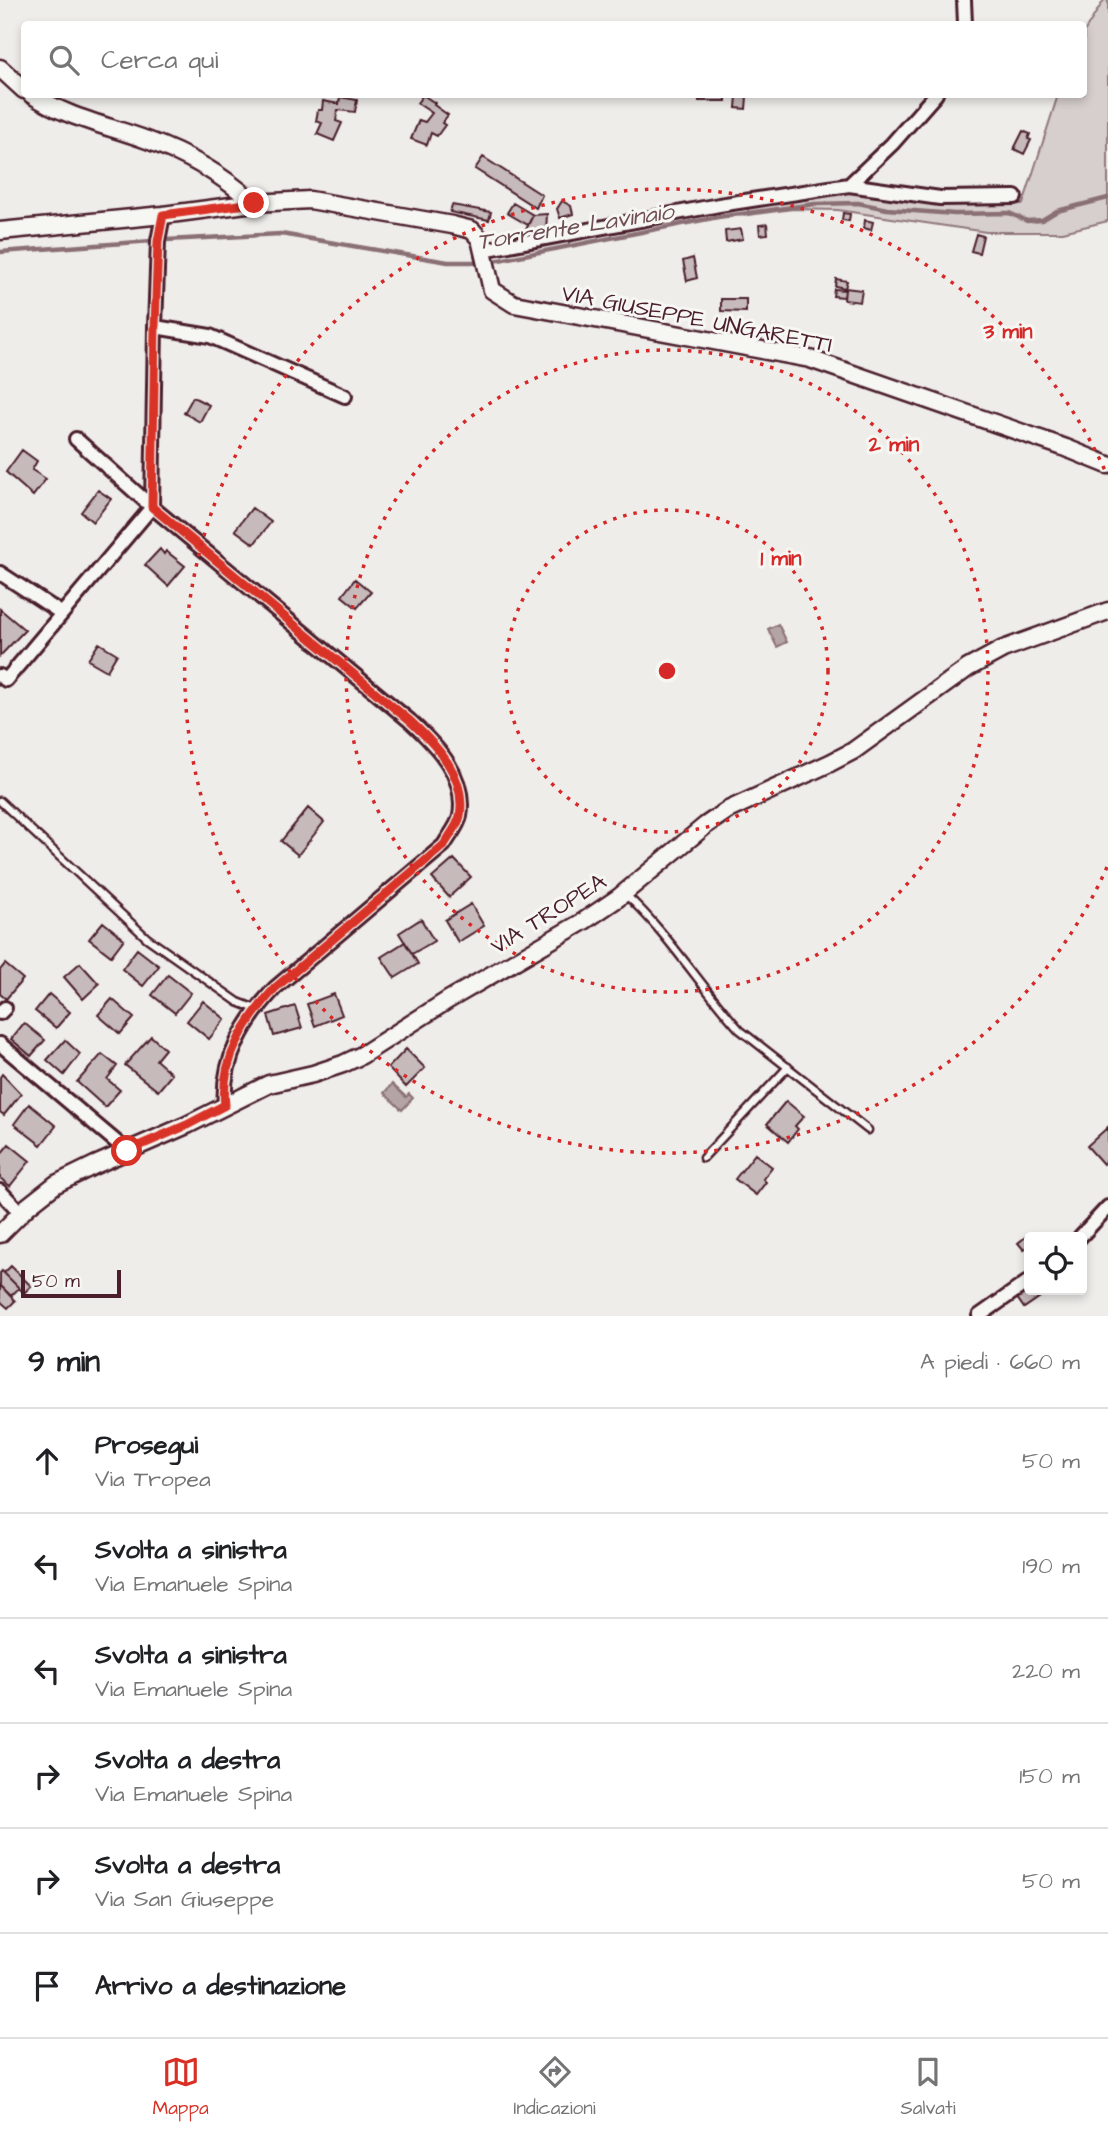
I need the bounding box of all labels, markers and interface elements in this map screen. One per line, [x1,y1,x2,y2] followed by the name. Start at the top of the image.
[21,21,1087,98] search box
[45,41,83,79] icon: search
[101,42,218,78] text: Cerca qui
[238,187,269,218] route end
[474,194,677,259] water label: Torrente Lavinaio
[559,277,835,361] street label: VIA GIUSEPPE UNGARETTI
[982,317,1033,346] text: 3 min
[868,430,920,459] text: 2 min
[760,544,802,573] text: 1 min
[655,659,679,683] centre of rings
[485,865,613,962] street label: VIA TROPEA
[111,1135,142,1166] route start
[1024,1232,1087,1295] map controls
[1024,1232,1087,1295] button: locate
[21,1267,121,1299] scale bar
[32,1268,80,1295] text: 50 m
[28,1341,100,1383] text: 9 min
[920,1346,1080,1378] text: A piedi · 660 m
[95,1427,198,1463] text: Prosegui
[28,1442,66,1480] icon: ahead
[1022,1445,1080,1477] text: 50 m
[95,1463,211,1495] text: Via Tropea
[95,1532,287,1568] text: Svolta a sinistra
[28,1547,66,1585] icon: left
[1022,1550,1080,1582] text: 190 m
[95,1568,292,1600] text: Via Emanuele Spina
[95,1637,287,1673] text: Svolta a sinistra
[28,1652,66,1690] icon: left
[1012,1655,1080,1687] text: 220 m
[95,1673,292,1705] text: Via Emanuele Spina
[95,1742,280,1778] text: Svolta a destra
[28,1757,66,1795] icon: right
[1019,1760,1080,1792] text: 150 m
[95,1778,292,1810] text: Via Emanuele Spina
[95,1847,280,1883] text: Svolta a destra
[28,1862,66,1900] icon: right
[1022,1865,1080,1897] text: 50 m
[95,1883,274,1915] text: Via San Giuseppe
[28,1967,66,2005] icon: arrive
[95,1968,346,2004] text: Arrivo a destinazione
[152,2053,209,2122] tab: Mappa
[514,2053,596,2122] tab: Indicazioni
[901,2053,956,2122] tab: Salvati

